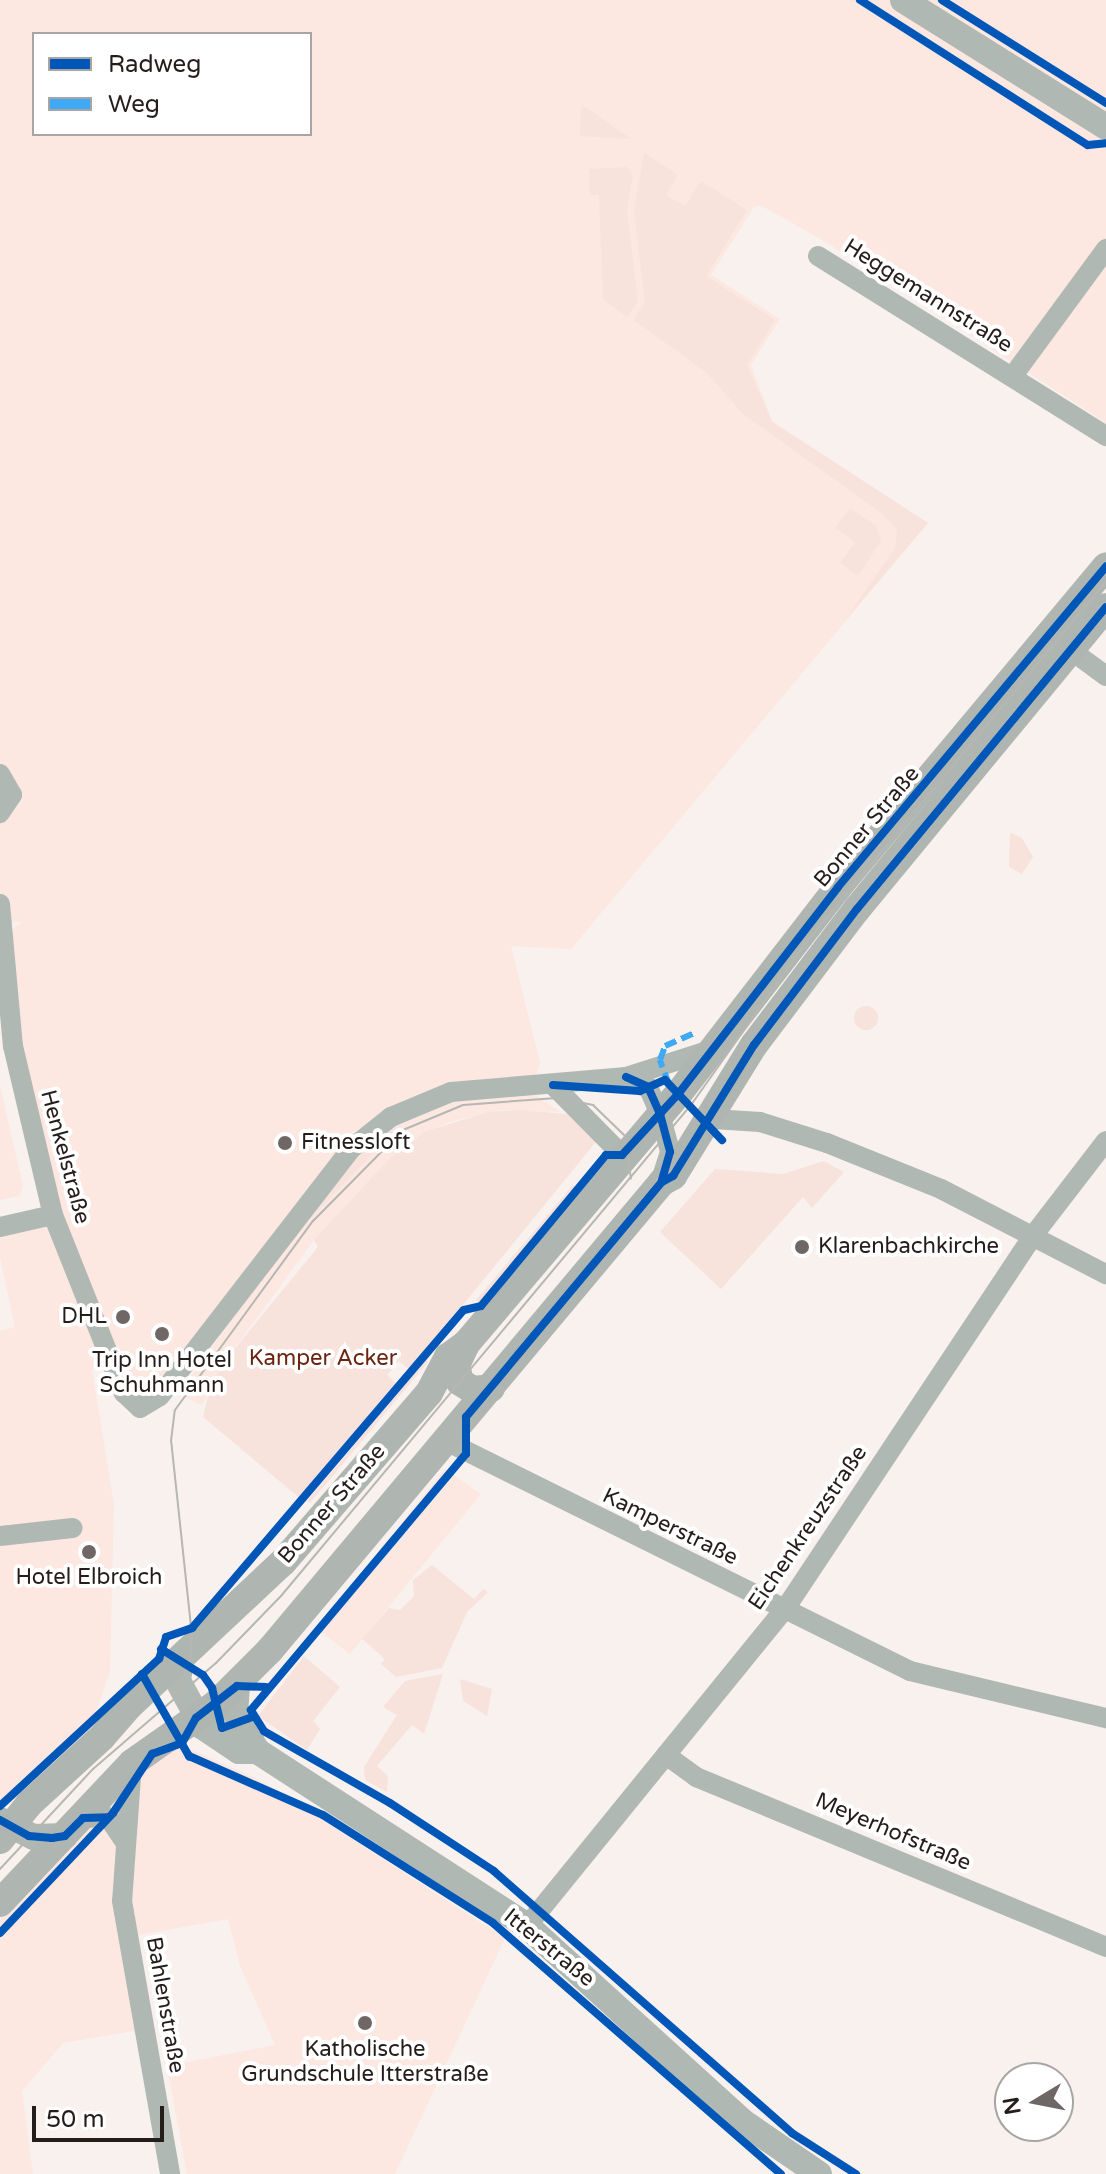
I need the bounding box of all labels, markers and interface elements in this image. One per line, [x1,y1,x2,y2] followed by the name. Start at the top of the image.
[32,32,312,136] legend
[108,50,201,79] text: Radweg
[108,90,160,119] text: Weg
[839,233,1017,359] street label: Heggemannstraße
[809,761,925,893] street label: Bonner Straße
[34,1087,96,1227] street label: Henkelstraße
[301,1130,410,1156] place label: Fitnessloft
[276,1134,294,1152] marker: Fitnessloft
[818,1234,999,1260] place label: Klarenbachkirche
[793,1238,811,1256] marker: Klarenbachkirche
[61,1304,107,1330] place label: DHL
[114,1308,132,1326] marker: DHL
[153,1325,171,1343] marker: Trip Inn Hotel Schuhmann
[249,1346,397,1372] park label: Kamper Acker
[92,1347,232,1398] place label: Trip Inn Hotel Schuhmann
[273,1439,391,1569] street label: Bonner Straße
[743,1441,873,1615] street label: Eichenkreuzstraße
[598,1483,742,1571] street label: Kamperstraße
[80,1543,98,1561] marker: Hotel Elbroich
[16,1565,162,1591] place label: Hotel Elbroich
[811,1787,975,1877] street label: Meyerhofstraße
[498,1903,600,1993] street label: Itterstraße
[140,1935,190,2075] street label: Bahlenstraße
[356,2014,374,2032] marker: Katholische Grundschule Itterstraße
[241,2036,489,2088] place label: Katholische Grundschule Itterstraße
[994,2062,1074,2142] north arrow
[36,2090,168,2140] scale bar
[998,2095,1027,2117] text: N
[46,2105,104,2134] text: 50 m

